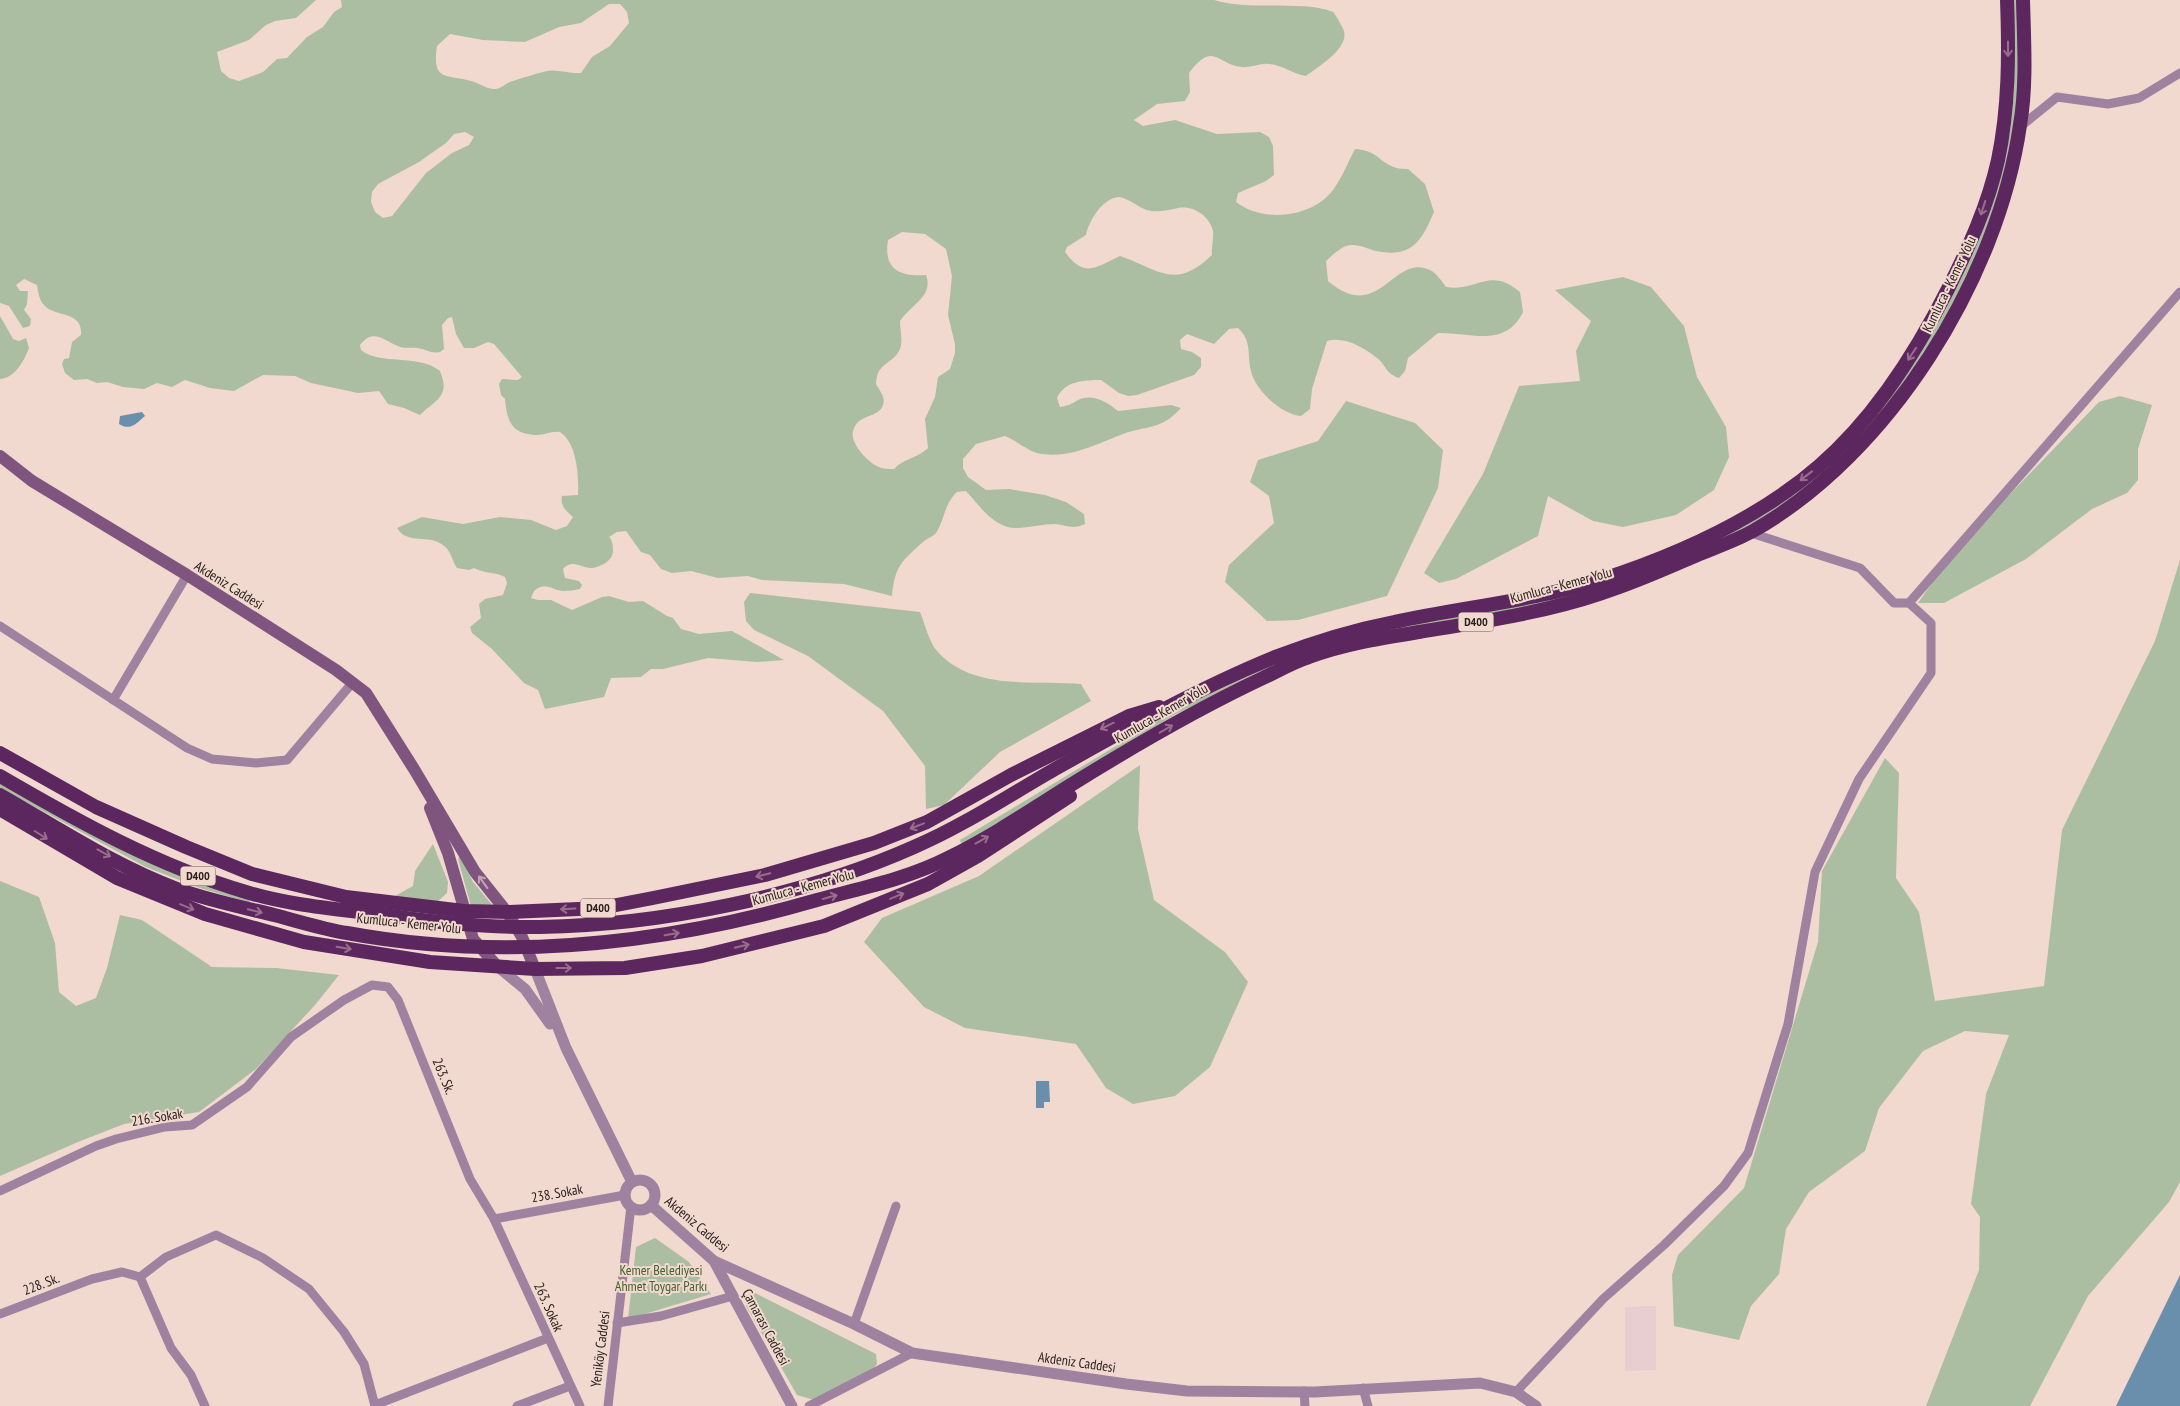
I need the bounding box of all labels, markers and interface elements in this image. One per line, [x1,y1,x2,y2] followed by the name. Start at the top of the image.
[2003,40,2013,56] one-way arrow
[1978,200,1988,216] one-way arrow
[1918,233,1980,335] street label: Kumluca - Kemer Yolu
[1907,347,1917,361] one-way arrow
[1799,471,1813,481] one-way arrow
[191,557,267,613] street label: Akdeniz Caddesi
[1508,563,1614,607] street label: Kumluca - Kemer Yolu
[1458,612,1494,632] road number: D400
[1111,679,1211,747] street label: Kumluca - Kemer Yolu
[1100,721,1115,731] one-way arrow
[1158,723,1173,733] one-way arrow
[910,821,925,831] one-way arrow
[34,831,48,841] one-way arrow
[974,835,989,845] one-way arrow
[96,849,110,859] one-way arrow
[750,865,856,909] street label: Kumluca - Kemer Yolu
[180,866,216,886] road number: D400
[755,871,771,880] one-way arrow
[478,875,488,889] one-way arrow
[822,891,838,901] one-way arrow
[889,891,904,900] one-way arrow
[580,898,616,918] road number: D400
[179,903,194,912] one-way arrow
[561,905,577,914] one-way arrow
[246,907,262,916] one-way arrow
[356,909,462,937] street label: Kumluca - Kemer Yolu
[664,929,680,938] one-way arrow
[734,941,750,950] one-way arrow
[335,943,351,953] one-way arrow
[556,964,572,973] one-way arrow
[429,1055,459,1097] street label: 263. Sk.
[130,1104,185,1130] street label: 216. Sokak
[530,1180,585,1206] street label: 238. Sokak
[661,1192,733,1256] street label: Akdeniz Caddesi
[615,1261,707,1295] park label: Kemer Belediyesi Ahmet Toygar Parkı
[20,1269,62,1299] street label: 228. Sk.
[530,1280,568,1335] street label: 263. Sokak
[738,1286,794,1368] street label: Çamarası Caddesi
[586,1310,614,1388] street label: Yeniköy Caddesi
[1037,1348,1117,1376] street label: Akdeniz Caddesi

